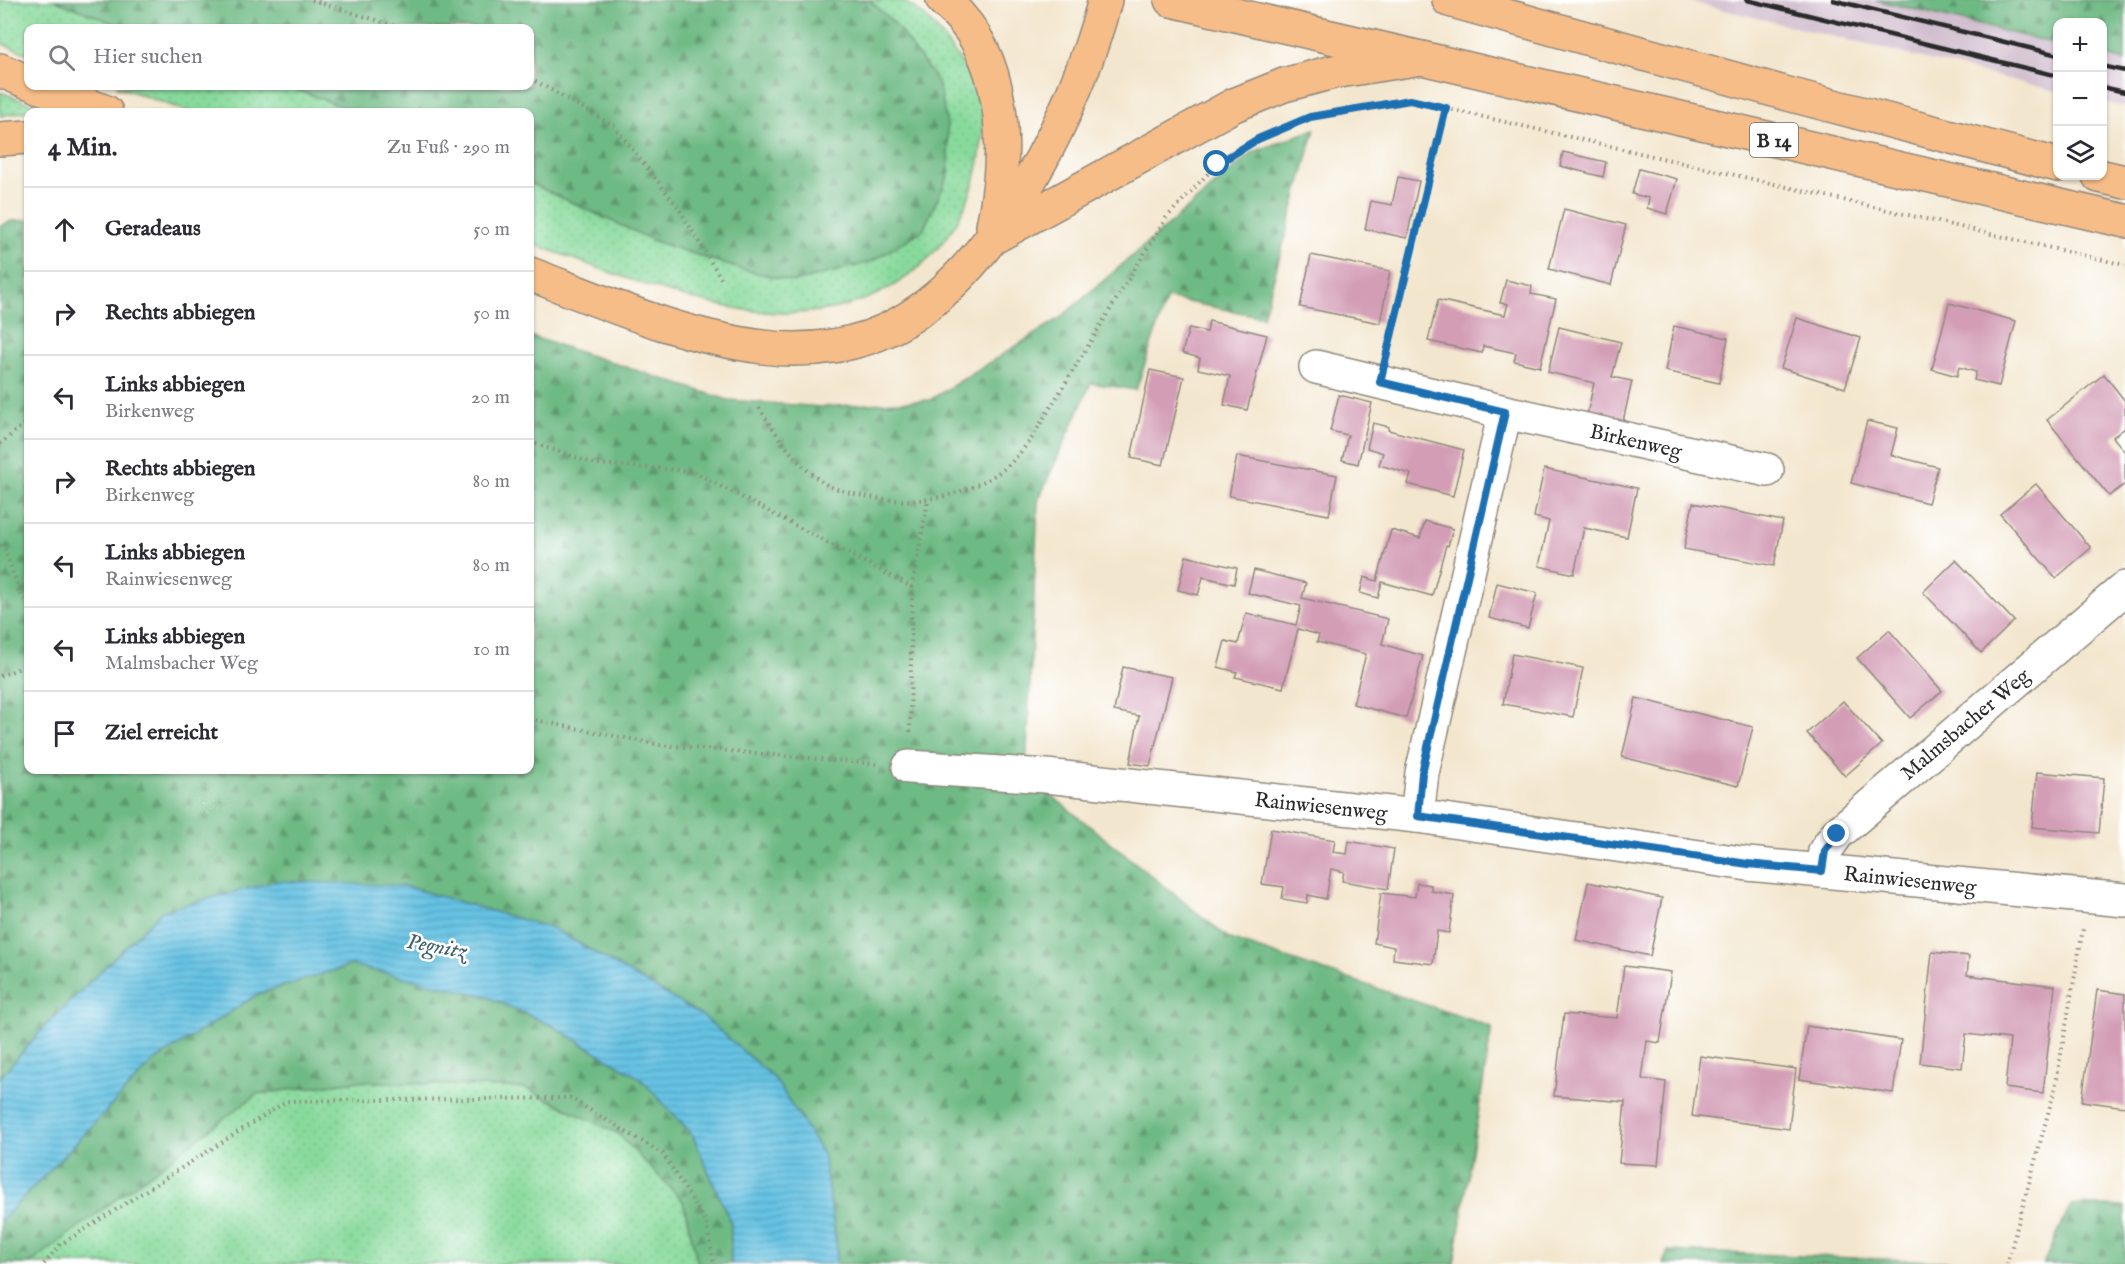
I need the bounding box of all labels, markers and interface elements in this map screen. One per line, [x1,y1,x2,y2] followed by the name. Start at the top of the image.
[2053,18,2107,180] map controls
[2053,18,2107,72] button: +
[24,24,534,90] search box
[45,41,78,74] icon: search
[93,43,203,71] text: Hier suchen
[2053,72,2107,126] button: −
[1750,123,1798,157] road number: B 14
[2053,126,2107,180] button: layers
[48,131,117,164] text: 4 Min.
[387,135,510,160] text: Zu Fuß · 290 m
[1203,150,1229,176] route start
[48,213,81,246] icon: ahead
[105,215,201,243] text: Geradeaus
[473,217,510,242] text: 50 m
[48,297,81,330] icon: right
[105,299,255,327] text: Rechts abbiegen
[473,301,510,326] text: 50 m
[105,371,245,399] text: Links abbiegen
[48,381,81,414] icon: left
[471,385,510,410] text: 20 m
[105,399,194,424] text: Birkenweg
[1587,419,1685,466] street label: Birkenweg
[105,455,255,483] text: Rechts abbiegen
[48,465,81,498] icon: right
[473,469,510,494] text: 80 m
[105,483,194,508] text: Birkenweg
[105,539,245,567] text: Links abbiegen
[48,549,81,582] icon: left
[473,553,510,578] text: 80 m
[105,567,232,592] text: Rainwiesenweg
[105,623,245,651] text: Links abbiegen
[48,633,81,666] icon: left
[473,637,510,662] text: 10 m
[105,651,258,676] text: Malmsbacher Weg
[1896,663,2037,787] street label: Malmsbacher Weg
[48,717,81,750] icon: arrive
[105,719,218,747] text: Ziel erreicht
[1253,787,1389,828] street label: Rainwiesenweg
[1823,820,1849,846] route end
[1842,861,1978,902] street label: Rainwiesenweg
[405,928,471,966] water label: Pegnitz

